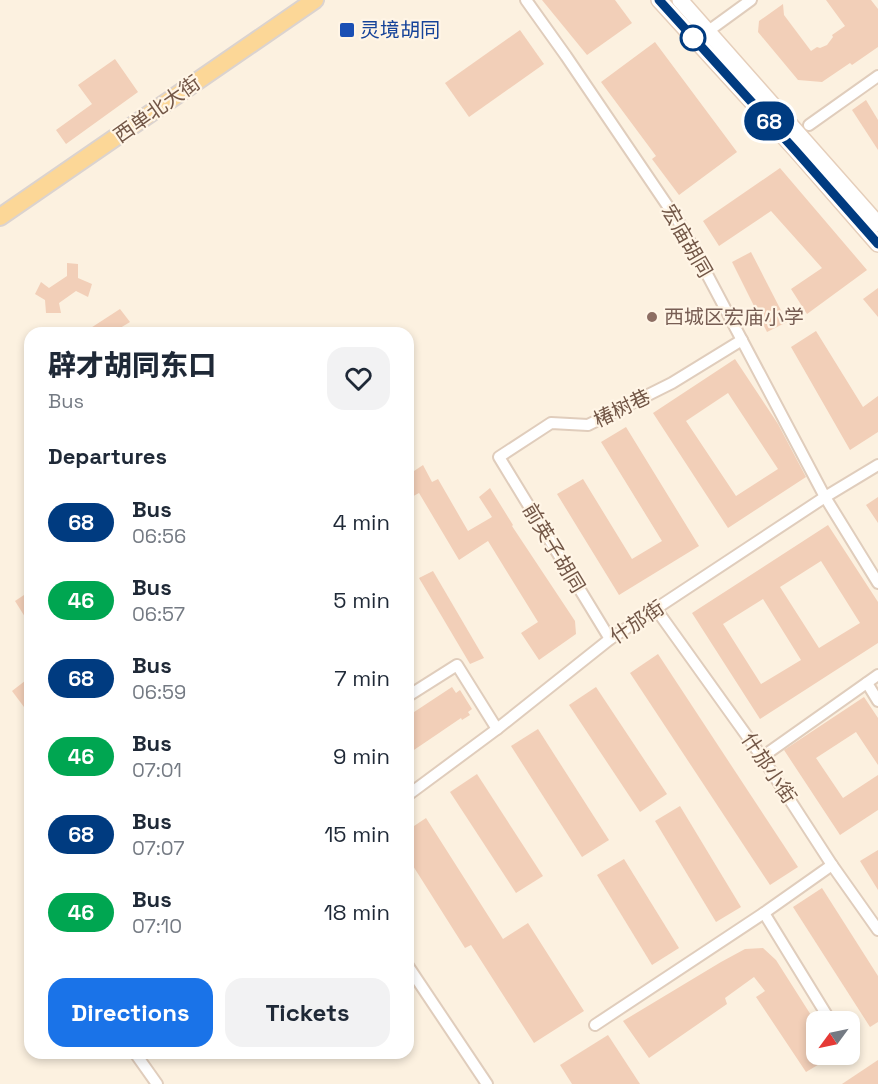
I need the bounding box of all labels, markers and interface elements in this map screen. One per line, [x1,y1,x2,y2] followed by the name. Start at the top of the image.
[360,17,440,43] place label: 灵境胡同
[338,21,356,39] marker: 灵境胡同
[680,25,706,51] unlabelled marker
[109,70,205,148] street label: 西单北大街
[742,102,796,140] line badge: 68
[756,108,782,135] text: 68
[656,200,718,282] street label: 宏庙胡同
[664,304,804,330] place label: 西城区宏庙小学
[645,310,659,324] marker: 西城区宏庙小学
[48,347,216,383] text: 辟才胡同东口
[327,347,390,410] button: heart
[589,383,655,433] street label: 椿树巷
[48,388,84,414] text: Bus
[48,442,167,470] text: Departures
[132,495,172,523] text: Bus
[517,498,591,598] street label: 前英子胡同
[333,508,390,536] text: 4 min
[68,509,94,536] text: 68
[132,523,186,549] text: 06:56
[132,573,172,601] text: Bus
[333,586,390,614] text: 5 min
[68,587,94,614] text: 46
[605,594,669,650] street label: 什邡街
[132,601,185,627] text: 06:57
[132,651,172,679] text: Bus
[334,664,390,692] text: 7 min
[68,665,94,692] text: 68
[132,679,186,705] text: 06:59
[736,728,802,808] street label: 什邡小街
[132,729,172,757] text: Bus
[333,742,390,770] text: 9 min
[68,743,94,770] text: 46
[132,757,182,783] text: 07:01
[132,807,172,835] text: Bus
[324,820,390,848] text: 15 min
[68,821,94,848] text: 68
[132,835,185,861] text: 07:07
[132,885,172,913] text: Bus
[324,898,390,926] text: 18 min
[68,899,94,926] text: 46
[132,913,182,939] text: 07:10
[48,978,213,1047] button: Directions
[225,978,390,1047] button: Tickets
[806,1011,860,1065] north arrow
[806,1011,860,1065] map controls

